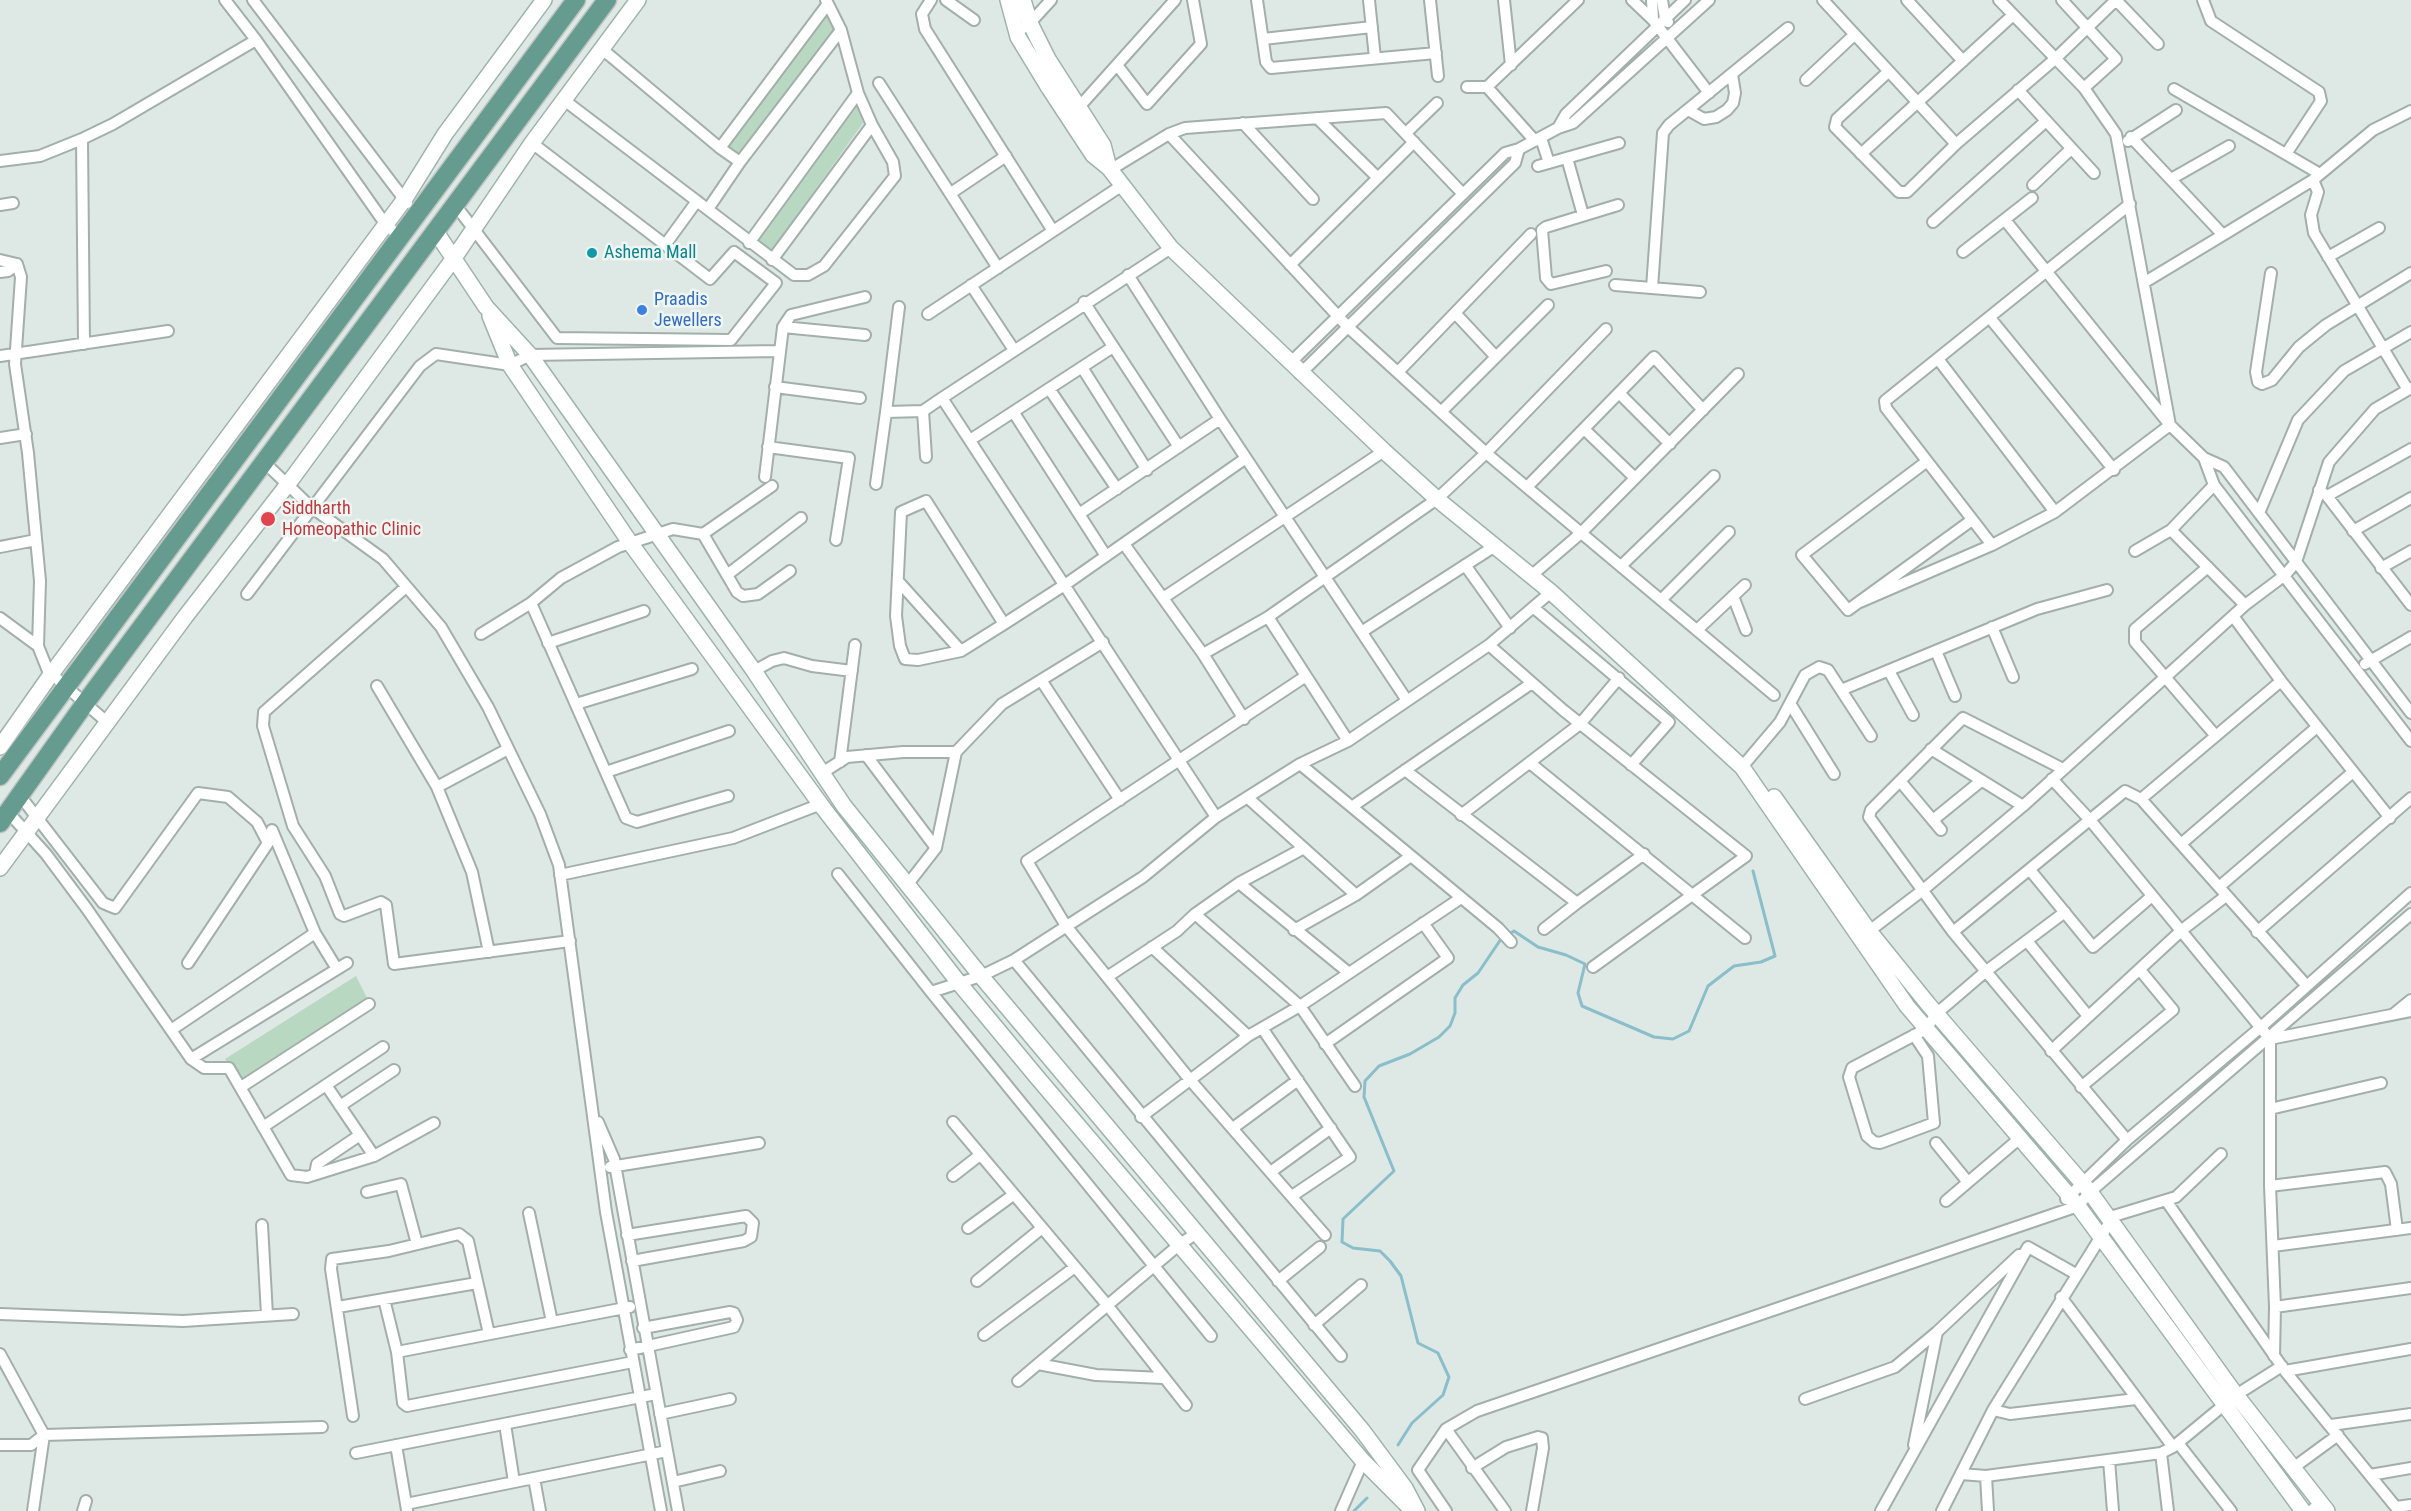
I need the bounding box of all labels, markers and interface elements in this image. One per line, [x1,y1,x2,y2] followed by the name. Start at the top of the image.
[604,242,697,264] place label: Ashema Mall
[585,246,599,260] marker: Ashema Mall
[654,289,722,332] place label: Praadis Jewellers
[635,303,649,317] marker: Praadis Jewellers
[282,498,421,540] place label: Siddharth Homeopathic Clinic
[259,510,277,528] marker: Siddharth Homeopathic Clinic

